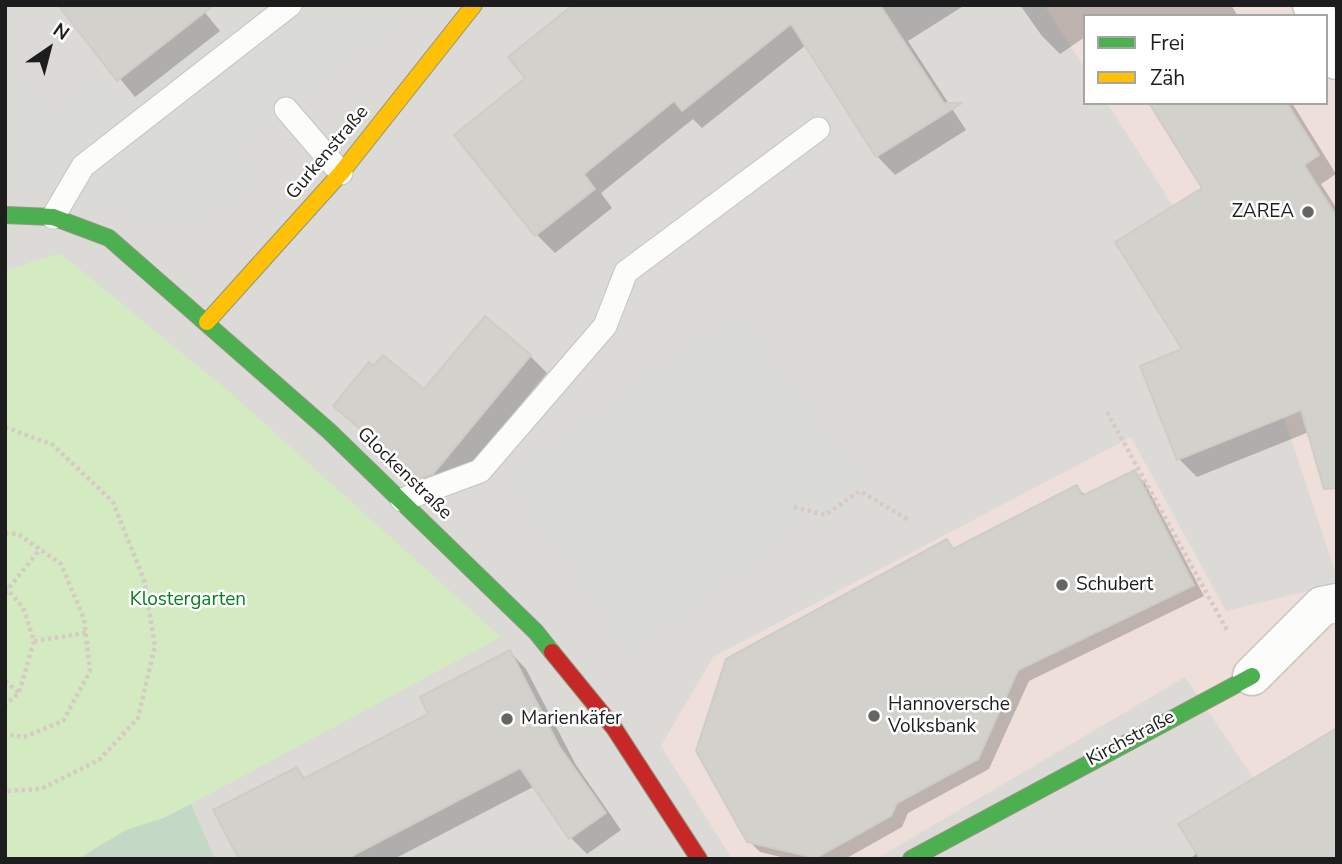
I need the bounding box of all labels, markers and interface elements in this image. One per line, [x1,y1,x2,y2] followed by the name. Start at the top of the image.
[14,14,84,84] north arrow
[1083,14,1328,105] legend
[48,17,74,47] text: N
[1150,29,1185,57] text: Frei
[1150,64,1185,92] text: Zäh
[282,101,374,205] street label: Gurkenstraße
[1232,201,1294,223] place label: ZAREA
[1300,204,1316,220] marker: ZAREA
[352,423,456,525] street label: Glockenstraße
[1076,574,1153,596] place label: Schubert
[1054,577,1070,593] marker: Schubert
[130,589,246,611] park label: Klostergarten
[888,694,1010,738] place label: Hannoversche Volksbank
[1083,706,1179,772] street label: Kirchstraße
[521,708,622,730] place label: Marienkäfer
[866,708,882,724] marker: Hannoversche Volksbank
[499,711,515,727] marker: Marienkäfer

